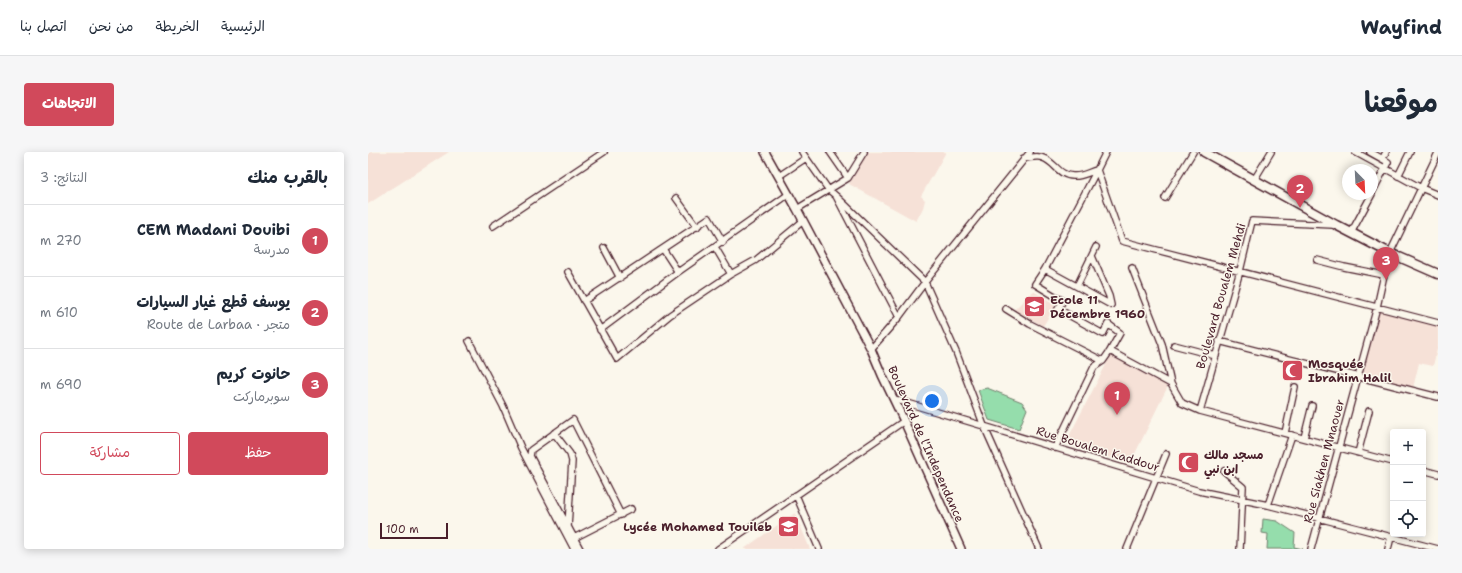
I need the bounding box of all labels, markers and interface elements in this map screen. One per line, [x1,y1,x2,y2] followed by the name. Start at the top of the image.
[1361,15,1442,40] text: Wayfind
[20,17,67,35] text: اتصل بنا
[89,17,133,35] text: من نحن
[155,17,199,35] text: الخريطة
[221,17,265,35] text: الرئيسية
[24,83,114,126] button: الاتجاهات
[1364,83,1438,121] text: موقعنا
[1342,164,1378,200] north arrow
[248,166,328,188] text: بالقرب منك
[40,169,87,186] text: النتائج: 3
[1287,175,1313,208] pin: 2
[137,220,290,240] text: CEM Madani Douibi
[1192,221,1250,371] street label: Boulevard Boualem Mehdi
[40,232,82,249] text: 270 m
[312,232,318,249] text: 1
[254,241,290,258] text: مدرسة
[1373,247,1399,280] pin: 3
[136,292,290,312] text: يوسف قطع غيار السيارات
[1050,292,1145,322] place label: Ecole 11 Décembre 1960
[1022,294,1048,320] school or university icon: Ecole 11 Décembre 1960
[40,304,78,321] text: 610 m
[310,304,320,321] text: 2
[147,316,290,333] text: متجر · Route de Larbaa
[1308,356,1392,386] place label: Mosquée Ibrahim Halil
[1280,358,1306,384] mosque icon: Mosquée Ibrahim Halil
[884,363,968,525] street label: Boulevard de l'Independance
[217,364,290,384] text: حانوت كريم
[40,376,82,393] text: 690 m
[310,376,320,393] text: 3
[1104,382,1130,415] pin: 1
[233,388,290,405] text: سوبرماركت
[922,391,942,411] your location
[1300,397,1348,525] street label: Rue Siakhen Mnaouer
[1034,423,1162,476] street label: Rue Boualem Kaddour
[1390,429,1426,537] map controls
[1390,429,1426,465] button: +
[40,432,180,475] button: مشاركة
[188,432,328,475] button: حفظ
[1204,447,1264,480] place label: مسجد مالك ابن نبي
[1176,449,1202,475] mosque icon: مسجد مالك ابن نبي
[1390,465,1426,501] button: −
[1390,501,1426,537] button: locate
[775,514,801,540] school or university icon: Lycée Mohamed Touileb
[623,519,772,535] place label: Lycée Mohamed Touileb
[380,521,448,540] scale bar
[386,522,419,537] text: 100 m

